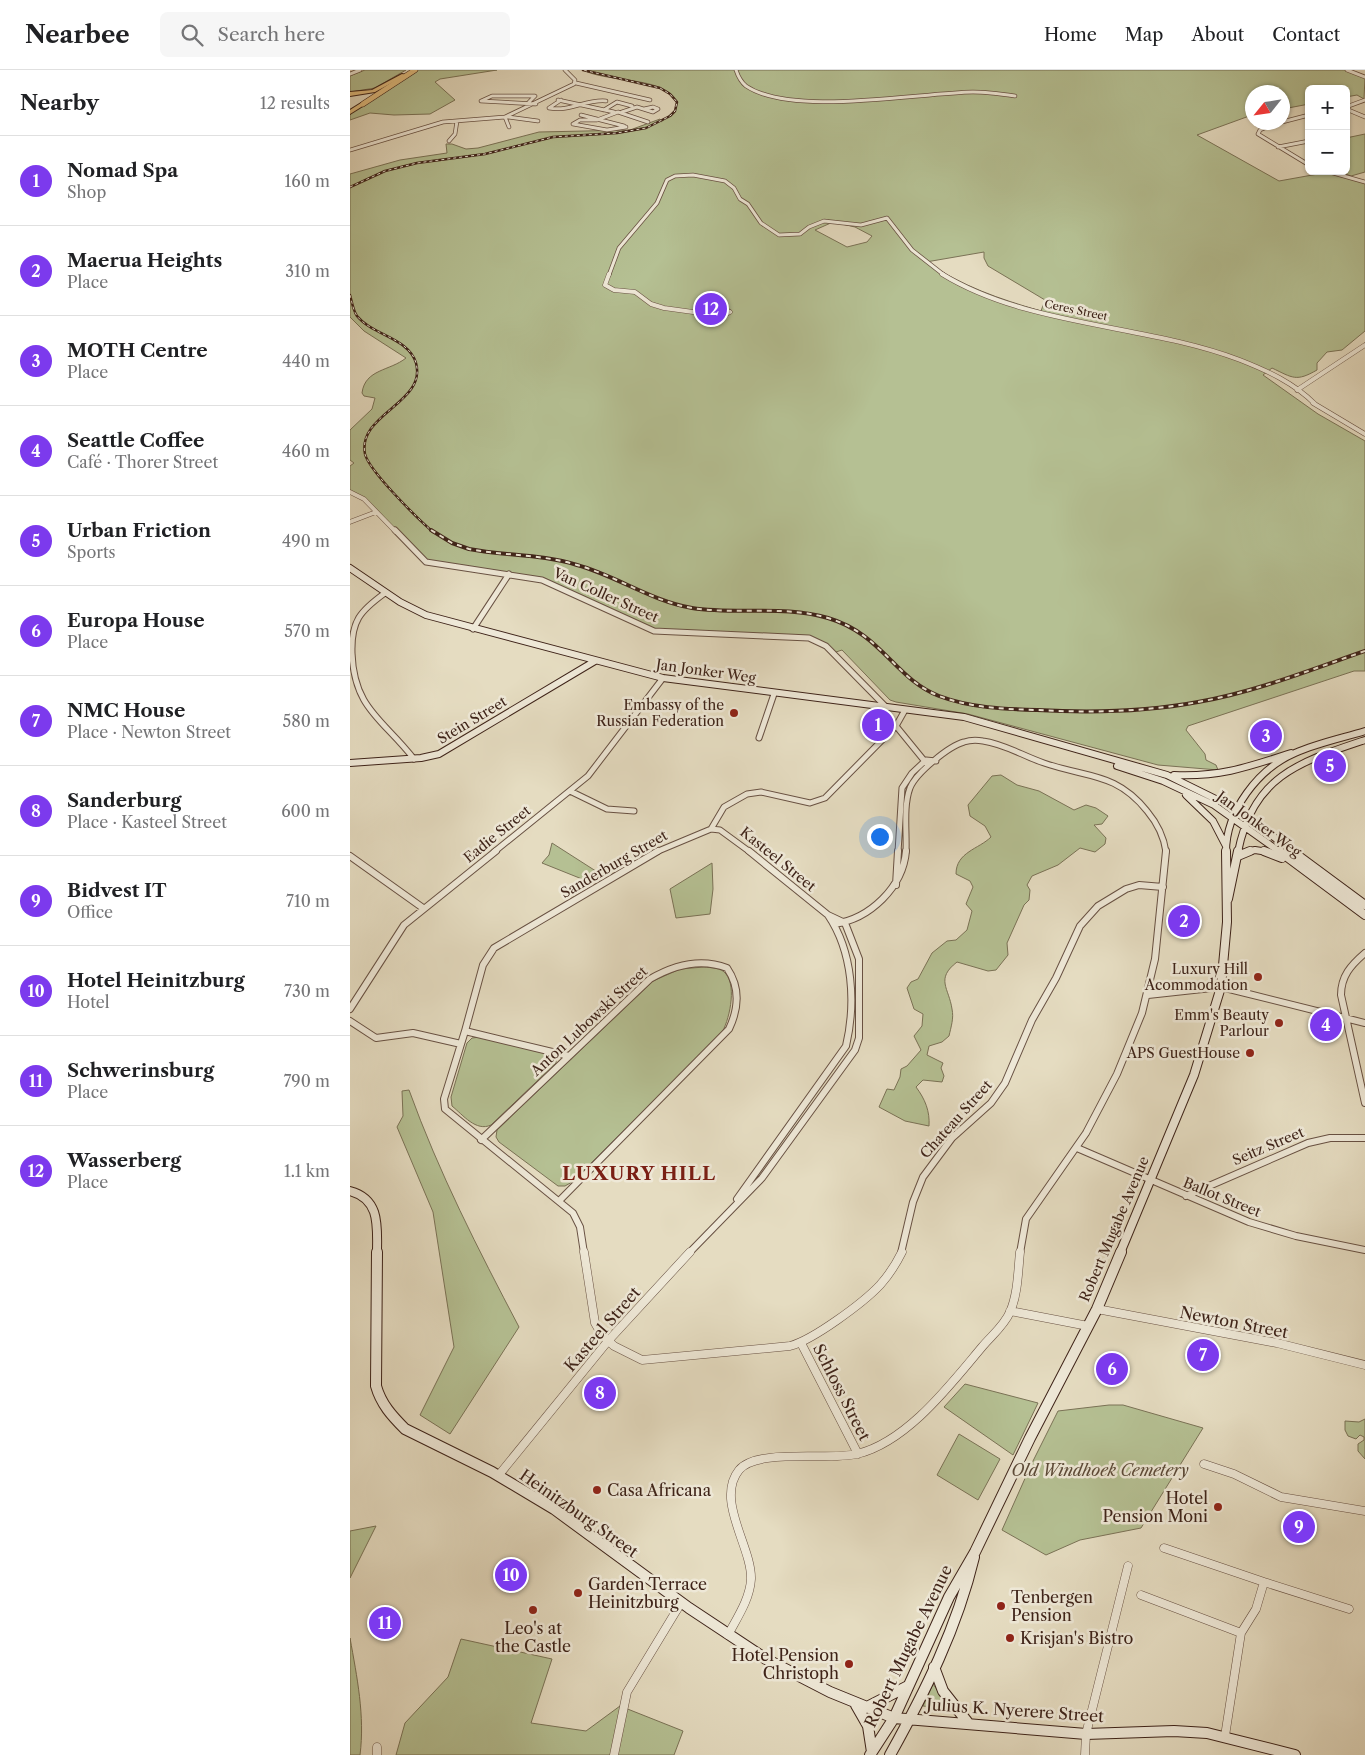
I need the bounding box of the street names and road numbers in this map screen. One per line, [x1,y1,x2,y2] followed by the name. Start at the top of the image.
[1043,296,1109,324] street label: Ceres Street
[550,563,661,626] street label: Van Coller Street
[653,655,758,687] street label: Jan Jonker Weg
[434,692,510,748] street label: Stein Street
[1212,786,1305,861] street label: Jan Jonker Weg
[460,801,534,867] street label: Eadie Street
[736,823,820,895] street label: Kasteel Street
[557,826,671,902] street label: Sanderburg Street
[526,962,651,1080] street label: Anton Lubowski Street
[916,1076,996,1162] street label: Chateau Street
[1229,1123,1307,1169] street label: Seitz Street
[1075,1154,1153,1304] street label: Robert Mugabe Avenue
[1180,1173,1264,1221] street label: Ballot Street
[560,1282,644,1375] street label: Kasteel Street
[1178,1302,1290,1342] street label: Newton Street
[809,1340,875,1444] street label: Schloss Street
[516,1465,642,1562] street label: Heinitzburg Street
[860,1561,956,1731] street label: Robert Mugabe Avenue
[923,1694,1105,1726] street label: Julius K. Nyerere Street

